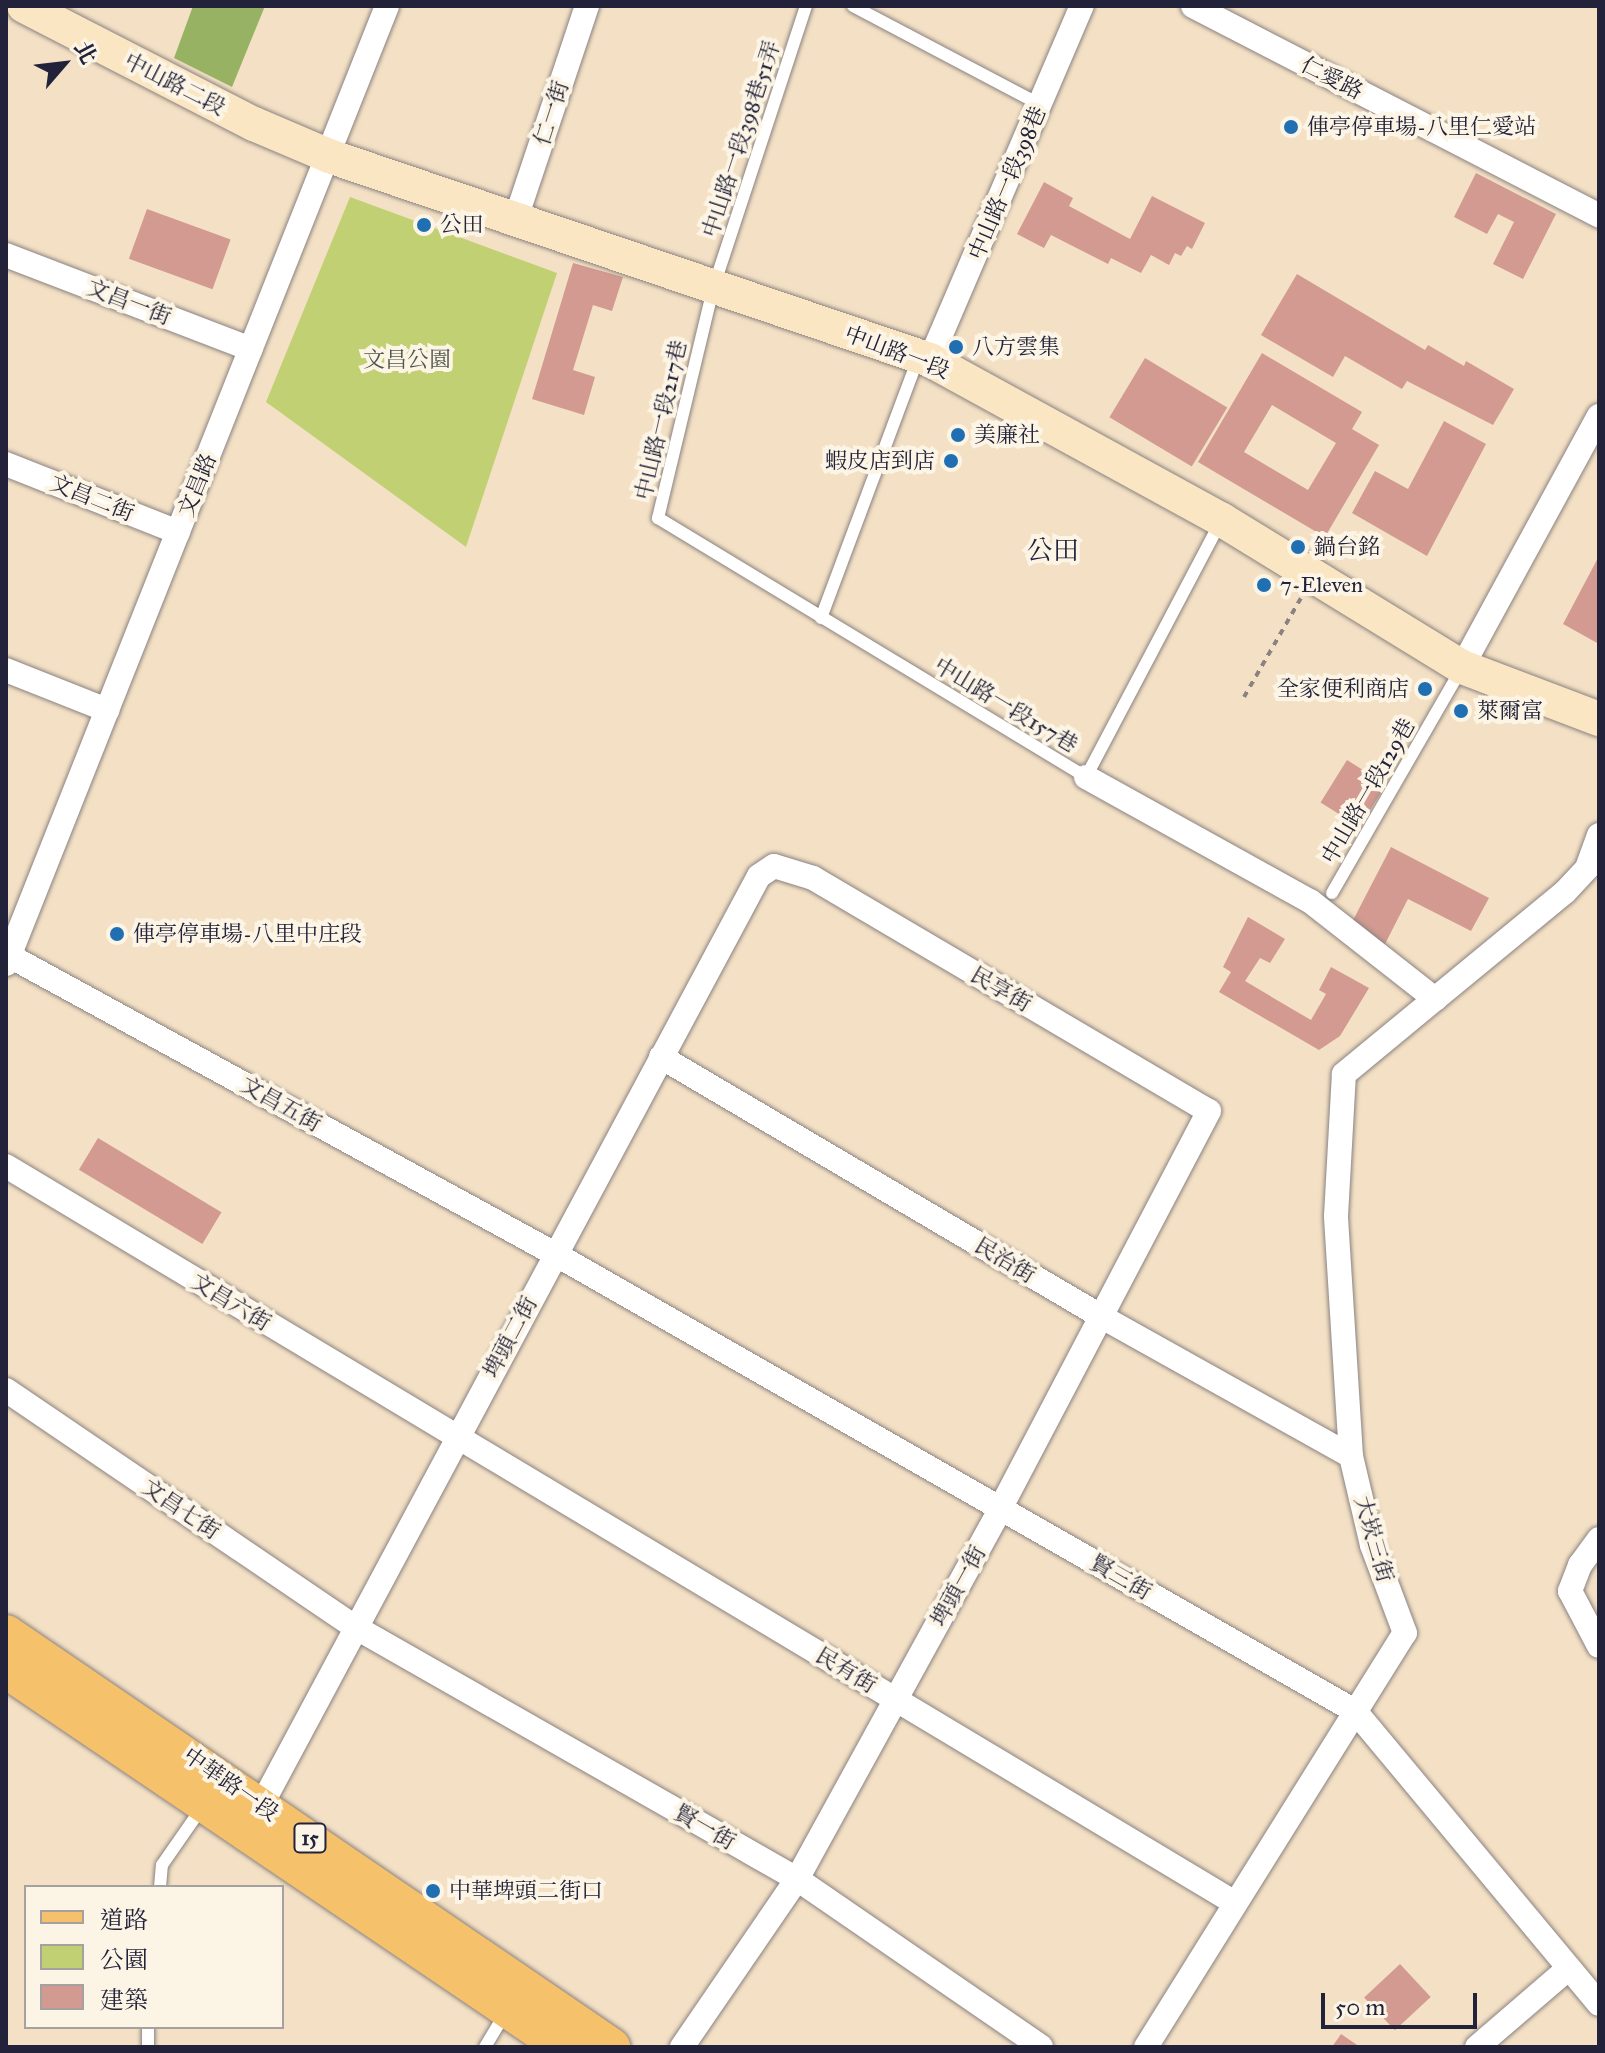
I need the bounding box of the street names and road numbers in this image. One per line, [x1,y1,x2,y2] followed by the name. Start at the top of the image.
[697,37,785,241] street label: 中山路一段398巷51弄
[120,47,230,121] street label: 中山路二段
[1297,51,1367,105] street label: 仁愛路
[528,78,574,148] street label: 仁一街
[963,102,1051,264] street label: 中山路一段398巷
[83,274,175,330] street label: 文昌一街
[841,320,953,384] street label: 中山路一段
[630,337,692,503] street label: 中山路一段217巷
[172,449,222,521] street label: 文昌路
[46,469,138,527] street label: 文昌二街
[930,652,1082,758] street label: 中山路一段157巷
[1316,714,1420,868] street label: 中山路一段129巷
[966,961,1036,1017] street label: 民享街
[236,1071,326,1137] street label: 文昌五街
[970,1232,1040,1288] street label: 民治街
[186,1268,276,1336] street label: 文昌六街
[478,1292,542,1382] street label: 埤頭二街
[137,1473,225,1545] street label: 文昌七街
[1349,1493,1399,1585] street label: 大崁三街
[925,1541,991,1631] street label: 埤頭一街
[1086,1549,1156,1605] street label: 賢三街
[811,1642,881,1698] street label: 民有街
[178,1742,284,1826] street label: 中華路一段
[670,1799,740,1855] street label: 賢一街
[292,1822,328,1854] road number: 15

